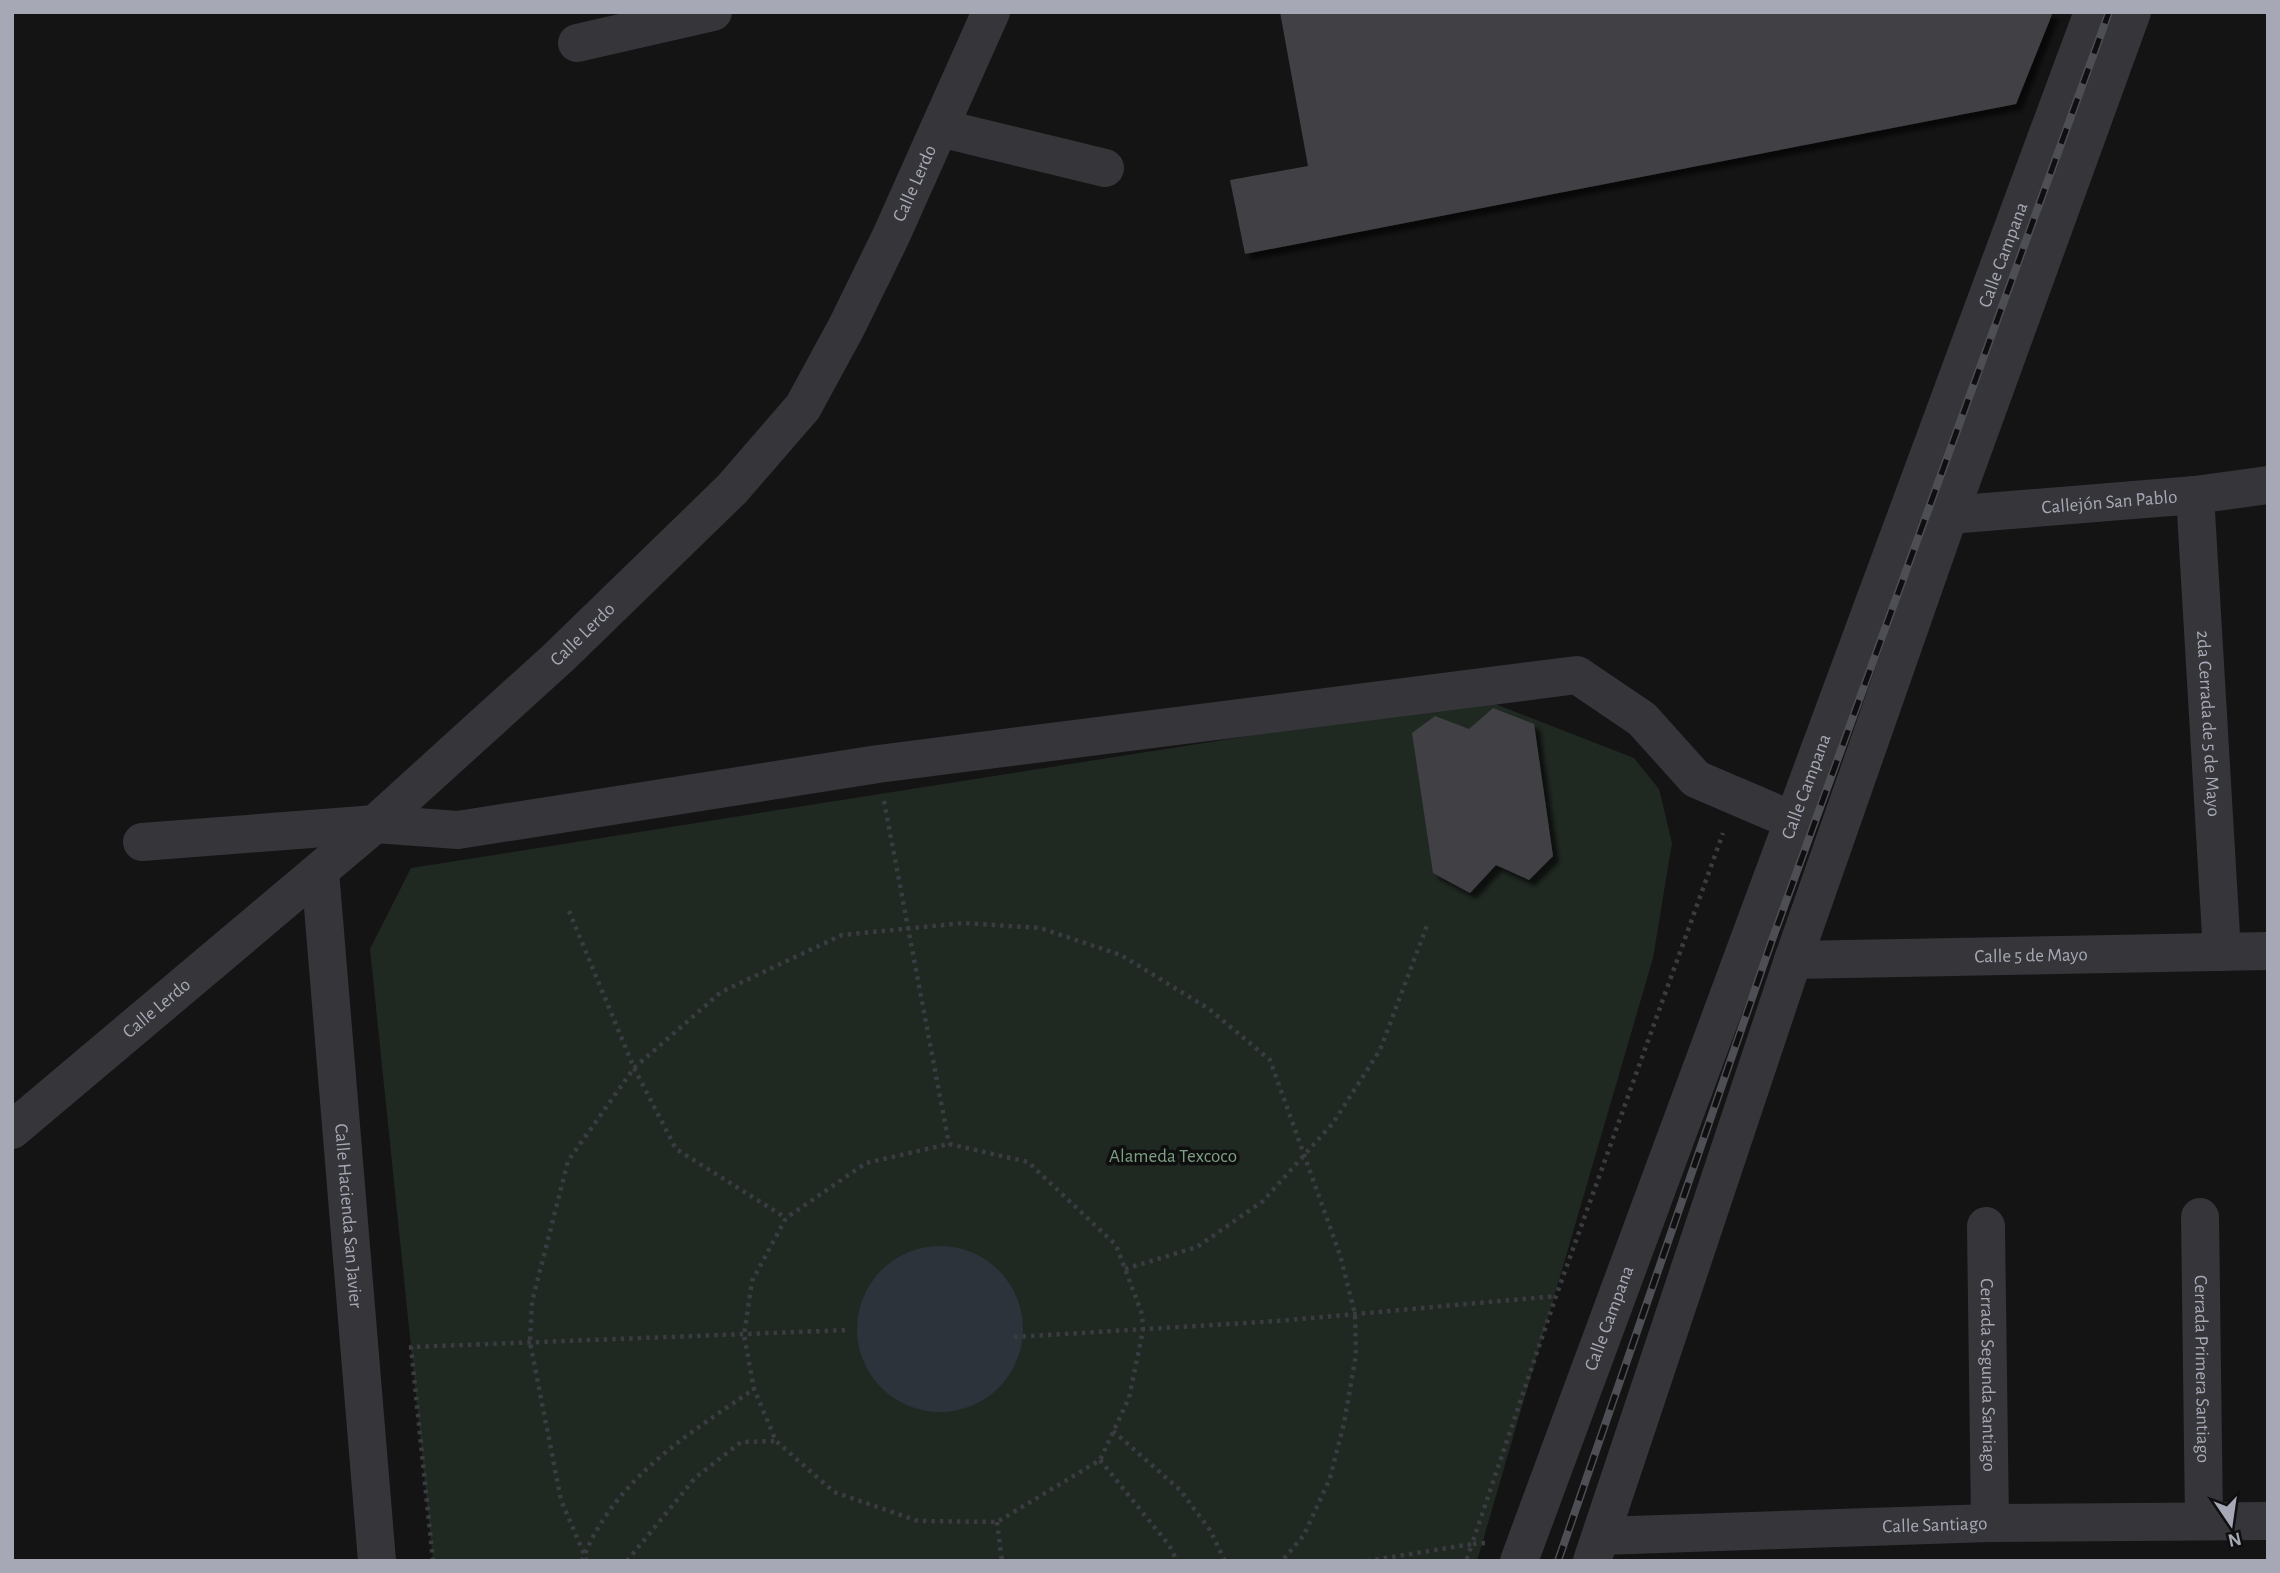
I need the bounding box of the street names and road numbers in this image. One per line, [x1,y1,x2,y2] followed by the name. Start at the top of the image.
[889,142,940,224] street label: Calle Lerdo
[1975,199,2031,310] street label: Calle Campana
[2041,487,2178,517] street label: Callejón San Pablo
[547,599,618,669] street label: Calle Lerdo
[2194,630,2223,817] street label: 2da Cerrada de 5 de Mayo
[1778,731,1834,842] street label: Calle Campana
[1974,945,2088,966] street label: Calle 5 de Mayo
[119,975,194,1042] street label: Calle Lerdo
[331,1123,366,1309] street label: Calle Hacienda San Javier
[1581,1263,1637,1373] street label: Calle Campana
[2191,1275,2213,1463] street label: Cerrada Primera Santiago
[1977,1278,1999,1472] street label: Cerrada Segunda Santiago
[1882,1514,1988,1536] street label: Calle Santiago

